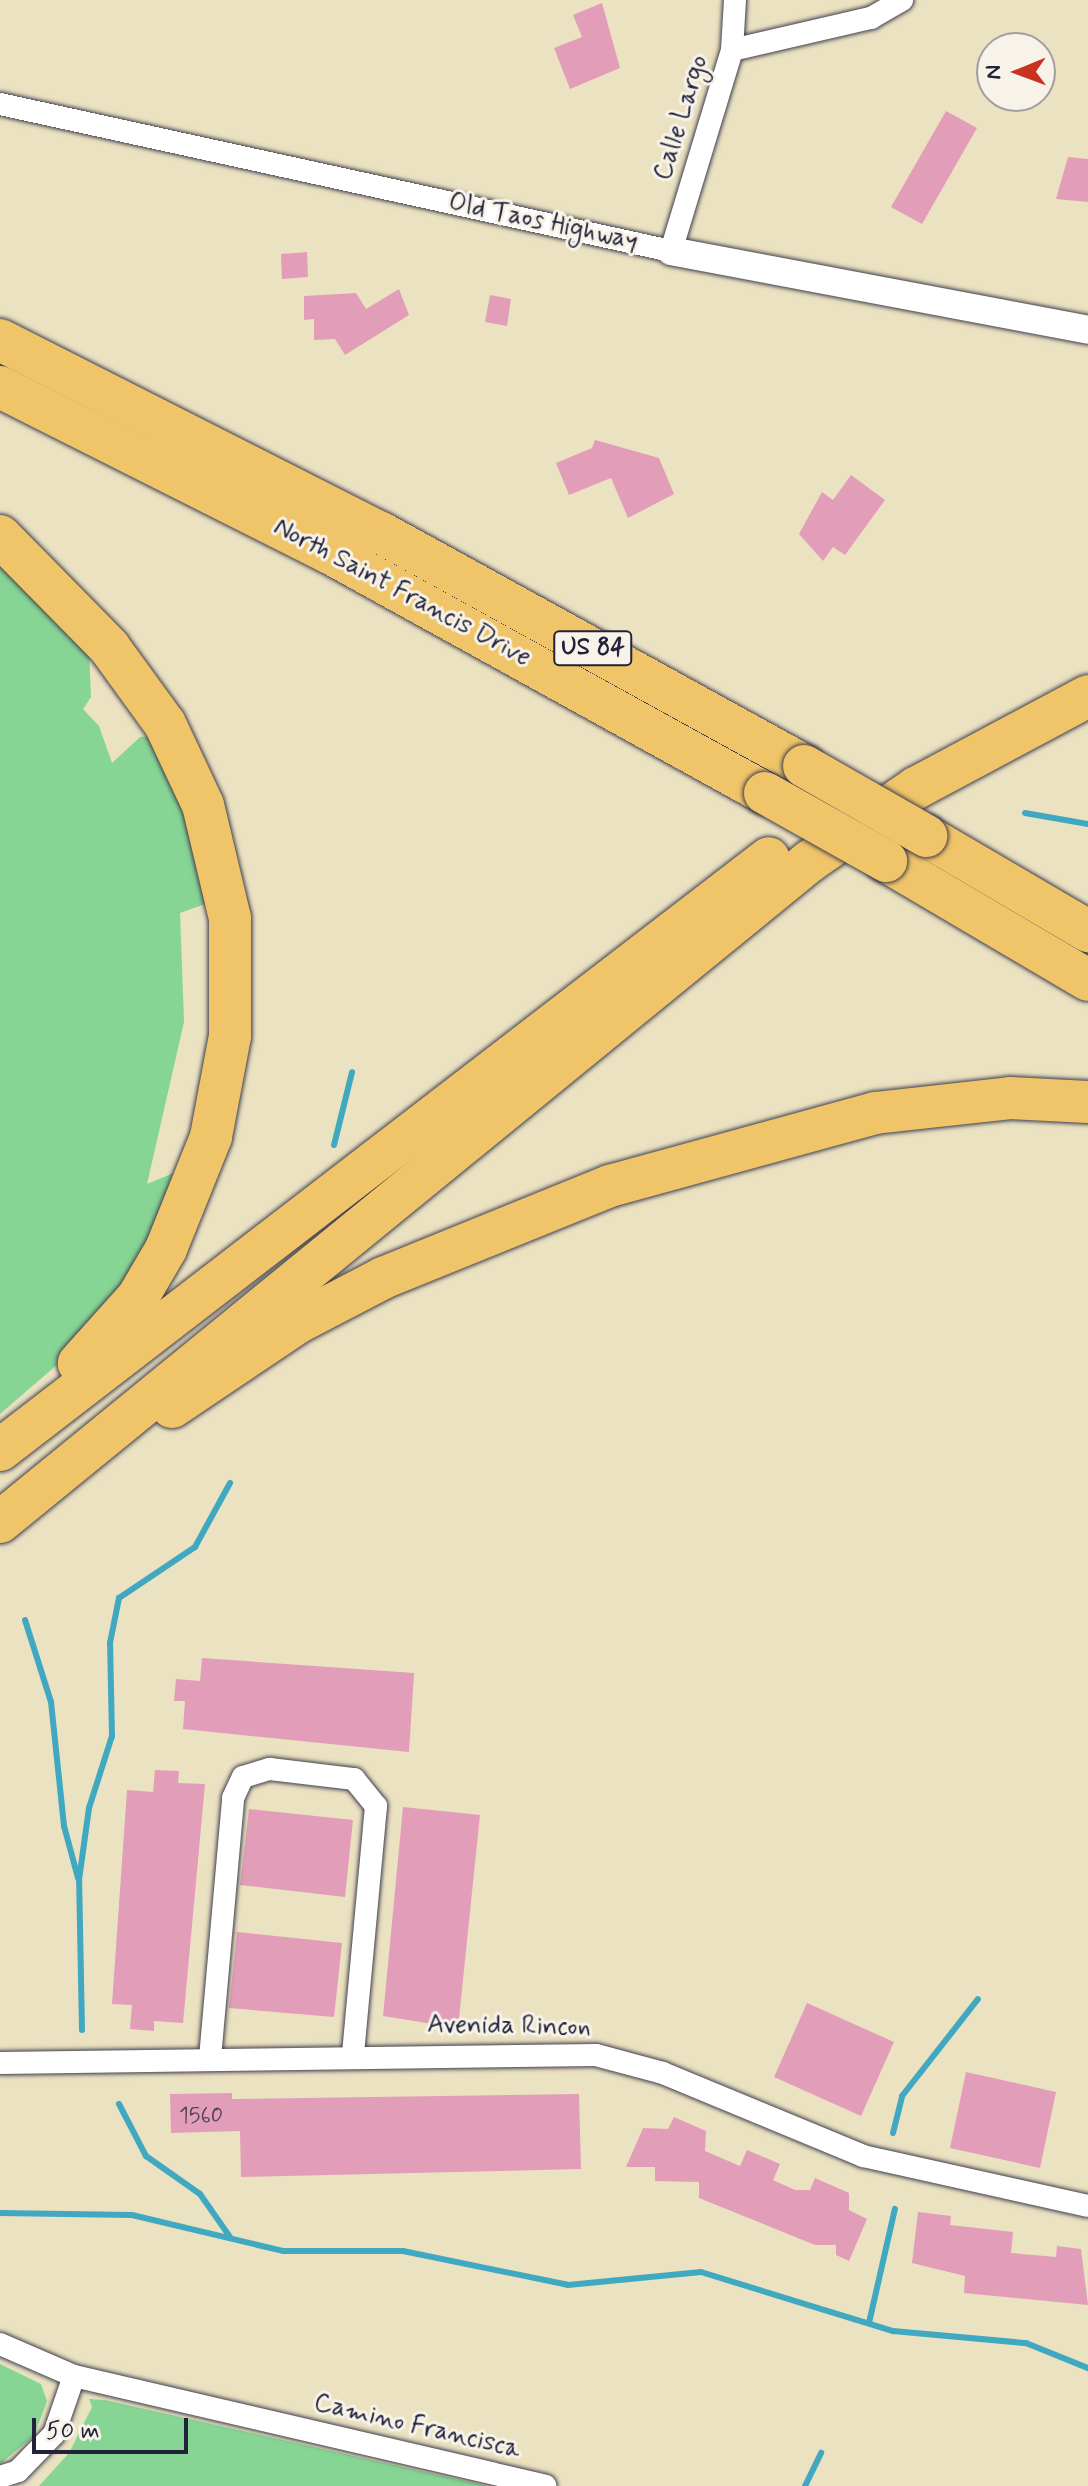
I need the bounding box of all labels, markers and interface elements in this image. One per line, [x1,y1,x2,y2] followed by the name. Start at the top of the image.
[976,32,1056,112] north arrow
[649,53,715,183] street label: Calle Largo
[980,65,1008,80] text: N
[447,188,639,258] street label: Old Taos Highway
[269,512,535,674] street label: North Saint Francis Drive
[553,628,633,668] road number: US 84
[427,2010,591,2044] street label: Avenida Rincon
[179,2104,223,2130] house number: 1560
[311,2388,523,2466] street label: Camino Francisca
[36,2402,192,2452] scale bar
[46,2416,100,2447] text: 50 m

